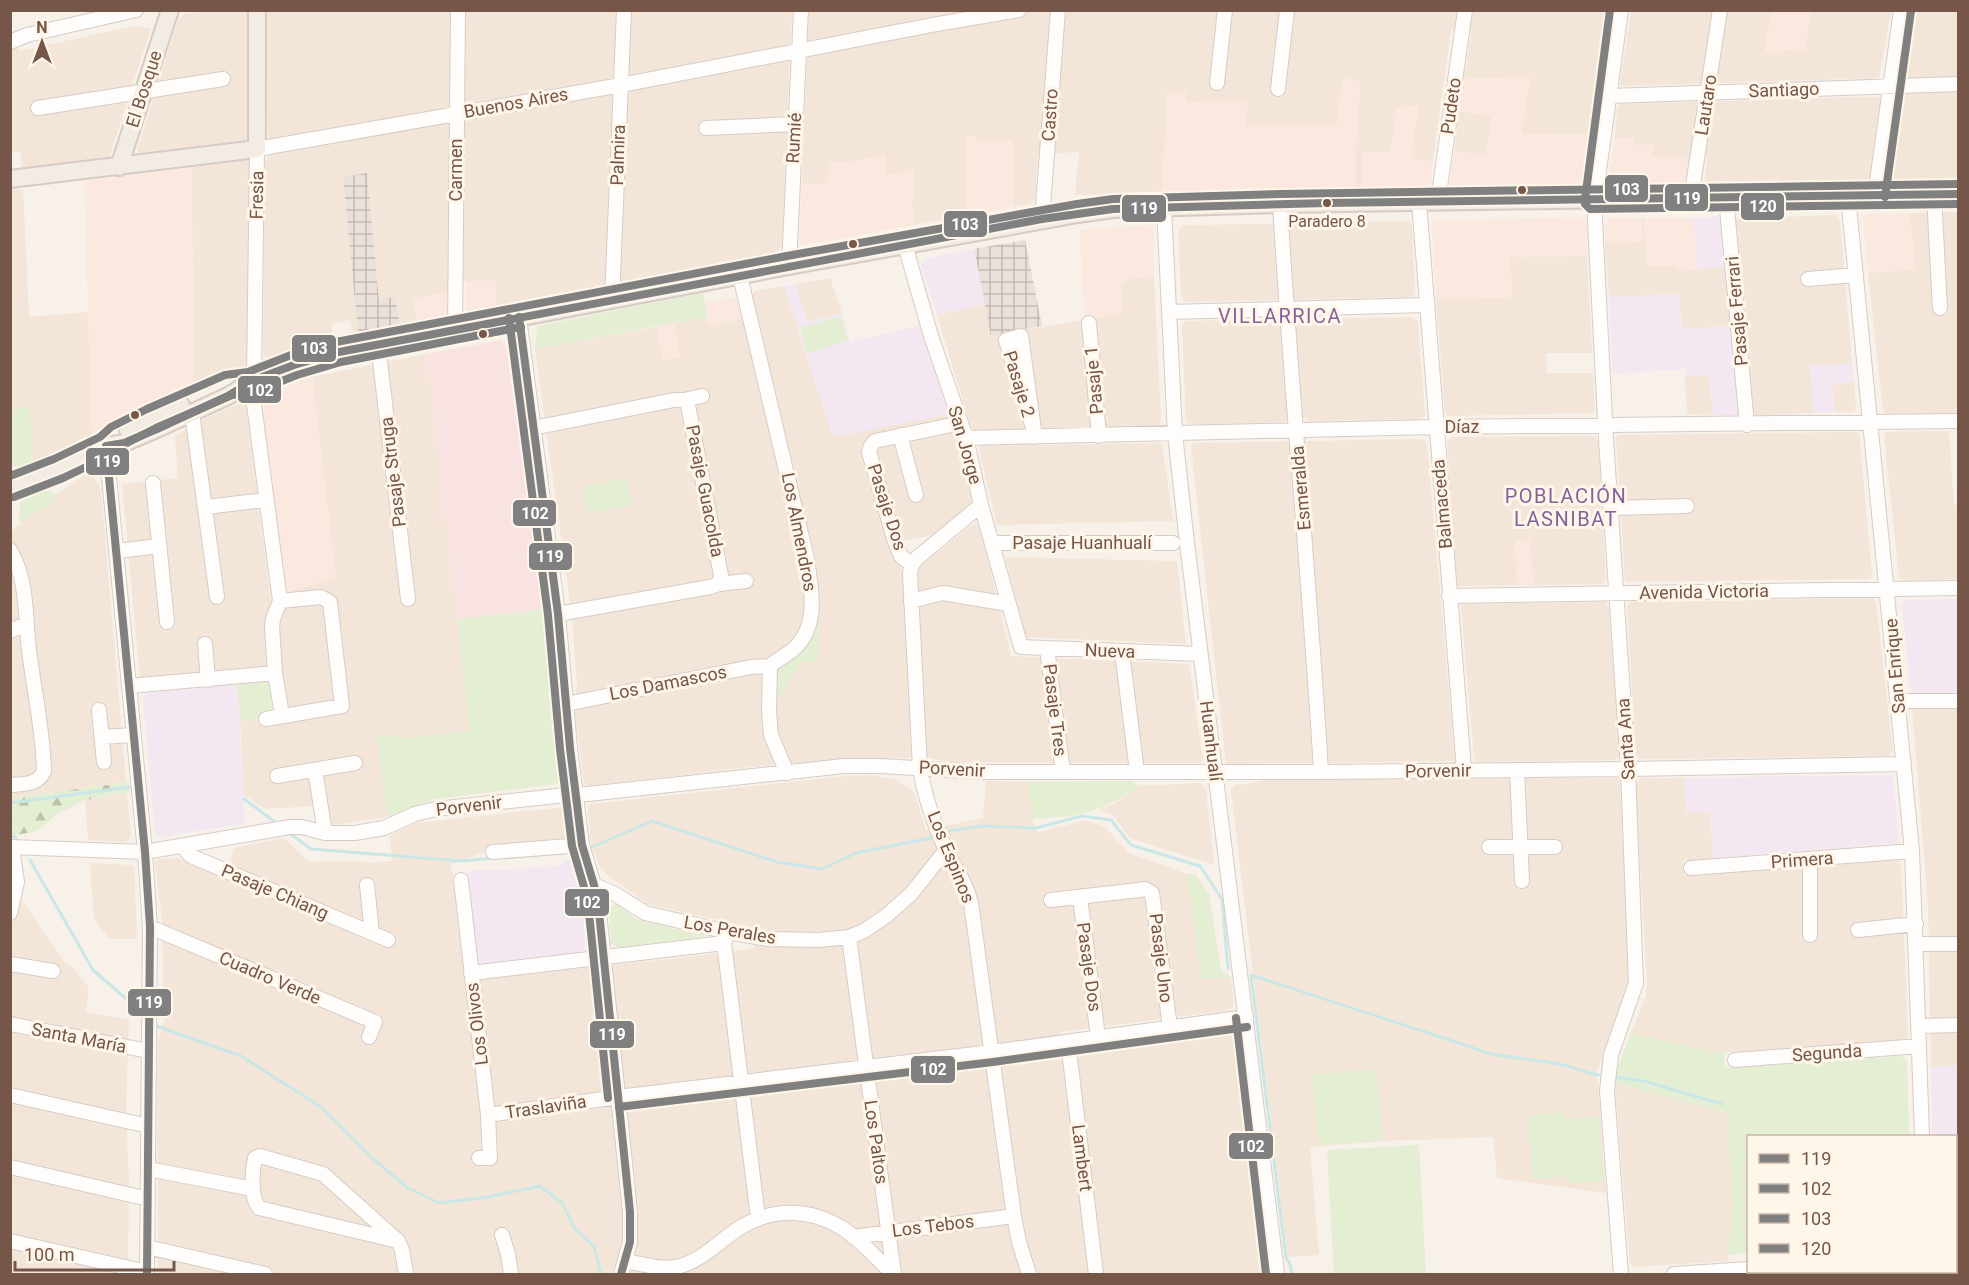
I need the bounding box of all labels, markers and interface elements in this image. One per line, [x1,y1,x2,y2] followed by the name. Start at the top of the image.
[12,12,72,72] north arrow
[36,18,48,37] text: N
[121,48,166,130] street label: El Bosque
[1690,73,1721,137] street label: Lautaro
[1436,76,1465,136] street label: Pudeto
[1748,78,1820,101] street label: Santiago
[462,83,570,122] street label: Buenos Aires
[1037,88,1062,142] street label: Castro
[782,112,805,164] street label: Rumié
[606,124,629,186] street label: Palmira
[445,139,466,201] street label: Carmen
[246,170,267,219] street label: Fresia
[1604,174,1649,203] line badge: 103
[1612,180,1640,199] text: 103
[1664,183,1709,212] line badge: 119
[1516,184,1528,196] unlabelled marker
[1673,189,1701,208] text: 119
[1740,192,1785,221] line badge: 120
[1121,194,1167,223] line badge: 119
[1321,197,1333,209] marker: Paradero 8
[1749,197,1777,216] text: 120
[1130,199,1158,218] text: 119
[943,210,988,238] line badge: 103
[1288,212,1366,231] place label: Paradero 8
[951,215,979,234] text: 103
[847,238,859,250] unlabelled marker
[1721,255,1752,367] street label: Pasaje Ferrari
[1218,304,1342,328] district label: VILLARRICA
[477,328,489,340] unlabelled marker
[291,334,337,363] line badge: 103
[300,339,328,358] text: 103
[1080,345,1107,415] street label: Pasaje 1
[999,348,1040,420] street label: Pasaje 2
[237,375,282,404] line badge: 102
[246,381,274,400] text: 102
[944,403,987,487] street label: San Jorge
[129,409,141,421] unlabelled marker
[375,416,410,528] street label: Pasaje Struga
[1445,416,1480,437] street label: Díaz
[682,423,729,559] street label: Pasaje Guacolda
[1286,445,1315,531] street label: Esmeralda
[85,447,130,476] line badge: 119
[93,452,121,471] text: 119
[1427,458,1456,550] street label: Balmaceda
[864,461,911,553] street label: Pasaje Dos
[778,471,821,593] street label: Los Almendros
[1505,484,1627,531] district label: POBLACIÓN LASNIBAT
[512,499,557,527] line badge: 102
[521,504,549,523] text: 102
[1012,532,1152,553] street label: Pasaje Huanhualí
[528,542,573,571] line badge: 119
[536,547,564,566] text: 119
[1639,580,1769,603] street label: Avenida Victoria
[1880,618,1909,714] street label: San Enrique
[1084,639,1136,662] street label: Nueva
[607,661,728,704] street label: Los Damascos
[1039,663,1072,757] street label: Pasaje Tres
[1612,697,1639,781] street label: Santa Ana
[1196,699,1227,783] street label: Huanhualí
[918,756,986,781] street label: Porvenir
[1405,759,1471,782] street label: Porvenir
[435,791,503,820] street label: Porvenir
[924,808,979,906] street label: Los Espinos
[1770,847,1834,872] street label: Primera
[218,860,332,924] street label: Pasaje Chiang
[564,888,610,917] line badge: 102
[573,893,601,912] text: 102
[682,911,778,948] street label: Los Perales
[1146,912,1177,1004] street label: Pasaje Uno
[1073,921,1106,1013] street label: Pasaje Dos
[216,947,324,1008] street label: Cuadro Verde
[461,982,492,1067] street label: Los Olivos
[127,988,172,1017] line badge: 119
[135,993,163,1012] text: 119
[30,1018,128,1057] street label: Santa María
[589,1020,635,1049] line badge: 119
[598,1025,626,1044] text: 119
[1791,1040,1863,1065] street label: Segunda
[910,1055,956,1084] line badge: 102
[919,1060,947,1079] text: 102
[504,1090,588,1123] street label: Traslaviña
[860,1099,893,1185] street label: Los Paltos
[1068,1123,1097,1193] street label: Lambert
[1228,1132,1274,1160] line badge: 102
[1747,1135,1957,1273] legend
[1237,1137,1265,1156] text: 102
[1801,1148,1831,1169] text: 119
[1801,1178,1831,1199] text: 102
[1801,1208,1831,1229] text: 103
[891,1210,975,1241] street label: Los Tebos
[15,1234,174,1272] scale bar
[1801,1238,1831,1259] text: 120
[24,1244,75,1265] text: 100 m

